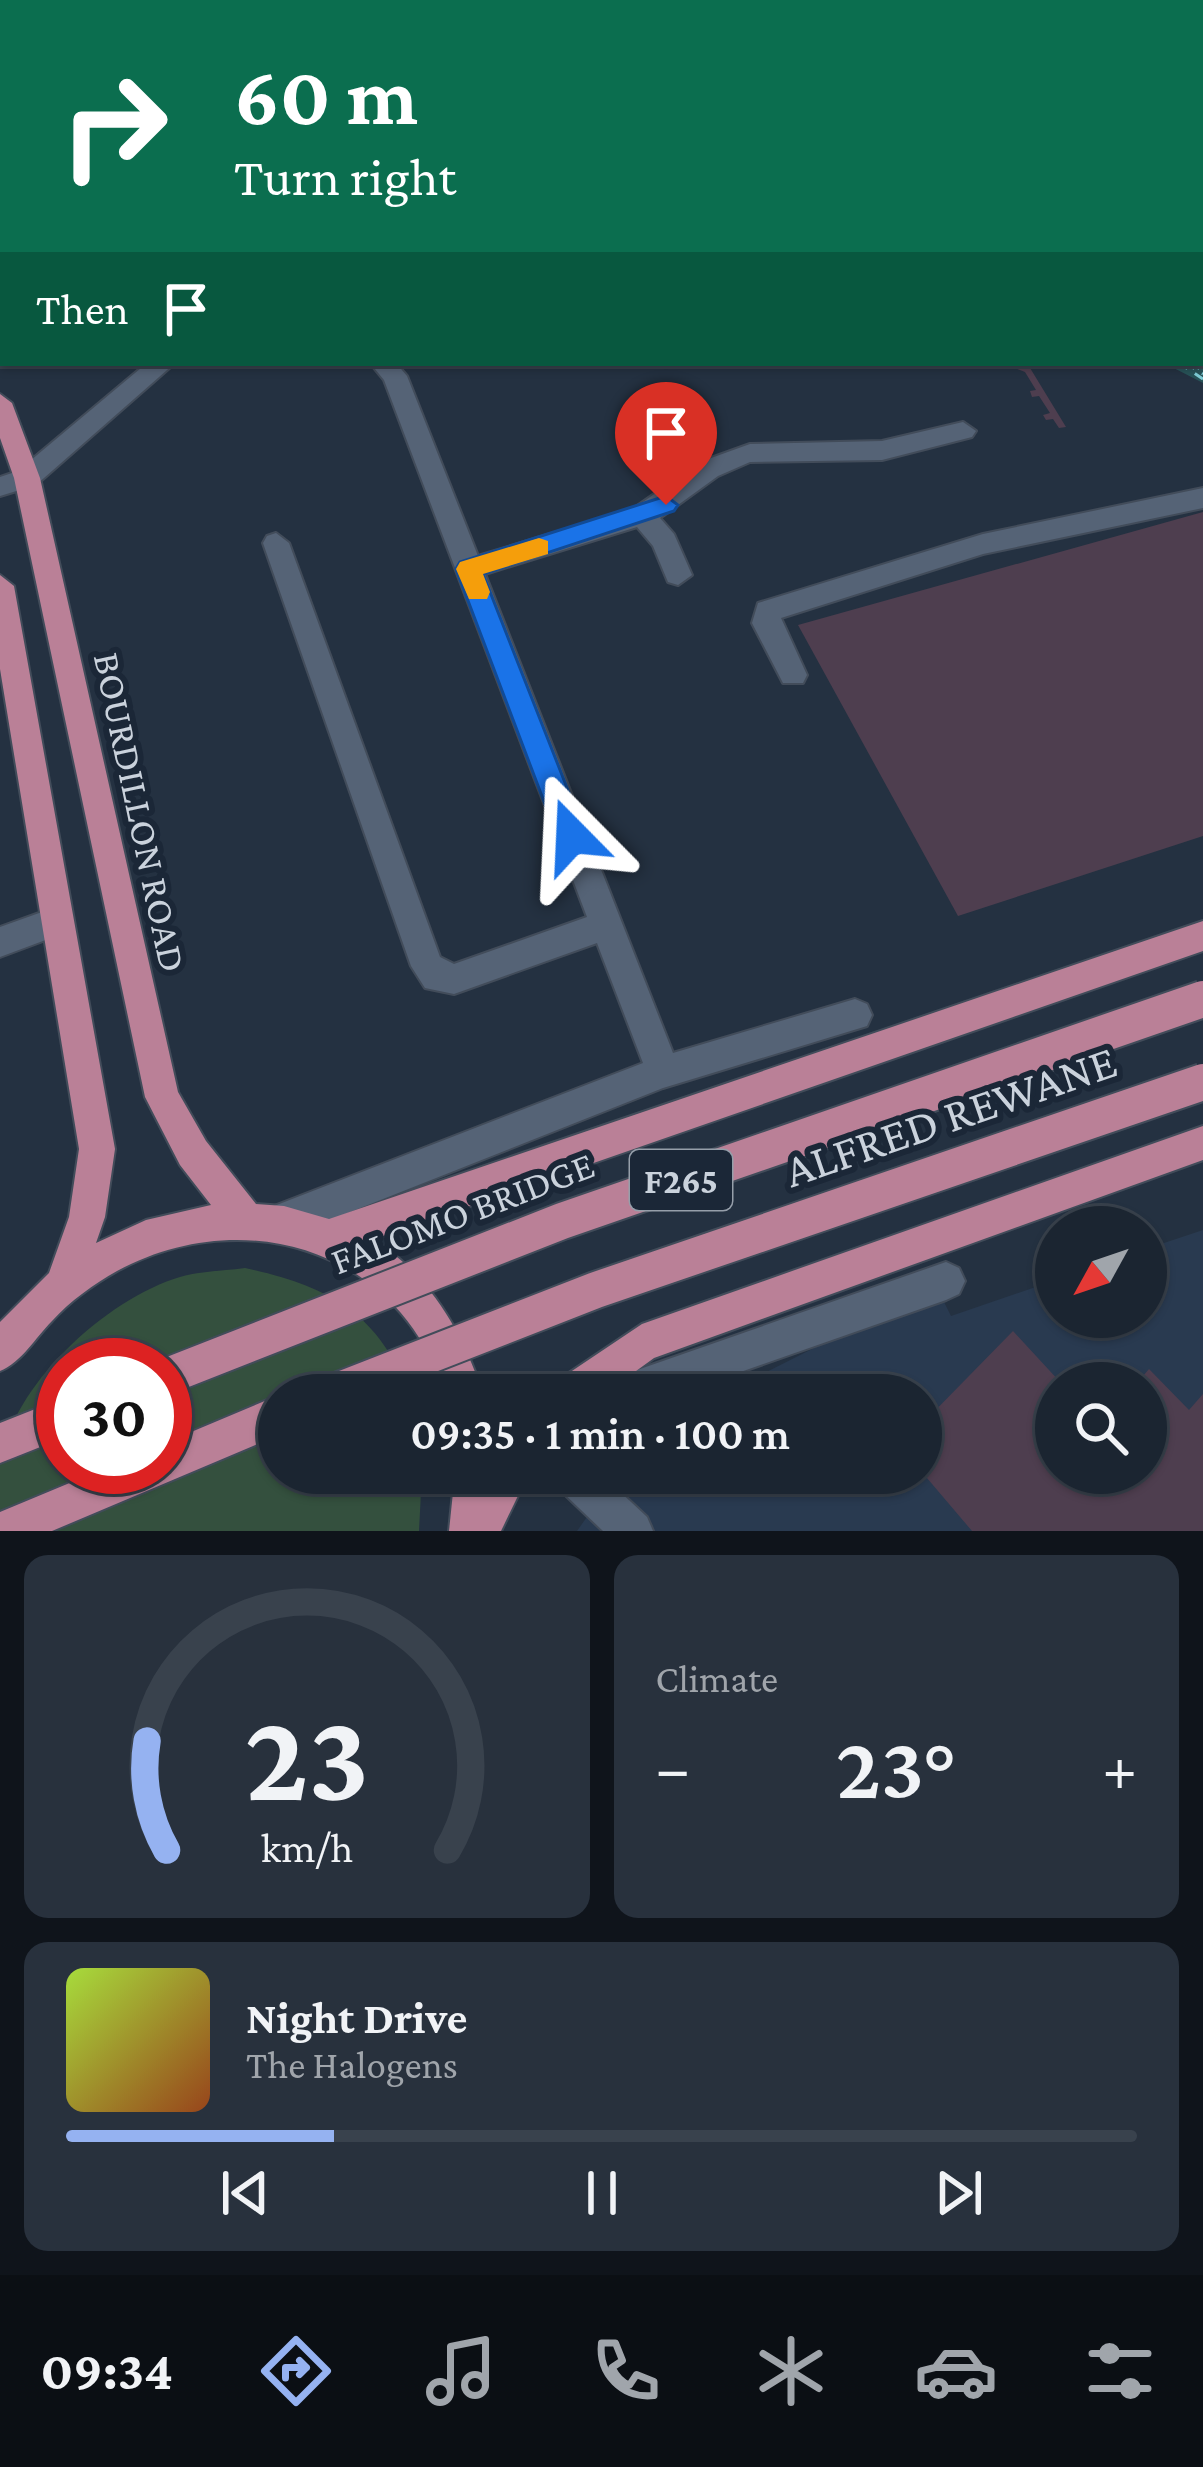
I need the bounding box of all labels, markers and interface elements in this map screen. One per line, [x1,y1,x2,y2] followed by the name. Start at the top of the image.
[36,48,192,204] icon: right
[234,49,418,142] text: 60 m
[234,147,456,207] text: Turn right
[153,276,219,342] icon: arrive
[36,284,129,334] text: Then
[615,382,717,505] pin
[633,400,699,466] icon: arrive
[86,649,195,976] street label: BOURDILLON ROAD
[509,773,635,899] position arrow
[777,1034,1123,1197] street label: ALFRED REWANE
[325,1143,600,1282] street label: FALOMO BRIDGE
[630,1150,732,1210] road number: F265
[1035,1206,1167,1338] north arrow
[1035,1206,1167,1494] map controls
[36,1338,192,1494] speed limit sign: 30
[1035,1362,1167,1494] button: search
[410,1409,790,1459] text: 09:35 · 1 min · 100 m
[656,1657,778,1700] text: Climate
[244,1687,369,1826] text: 23
[836,1717,957,1817] text: 23°
[656,1731,690,1804] text: −
[1102,1731,1137,1804] text: +
[261,1823,353,1870] text: km/h
[246,1993,467,2043] text: Night Drive
[246,2043,458,2086] text: The Halogens
[212,2160,278,2226] icon: previous
[569,2160,635,2226] icon: pause
[926,2160,992,2226] icon: next
[254,2329,338,2413] icon: directions
[419,2329,503,2413] icon: music
[584,2329,668,2413] icon: phone
[749,2329,833,2413] icon: climate
[914,2329,998,2413] icon: car
[1078,2329,1162,2413] icon: filters
[40,2341,173,2401] text: 09:34

